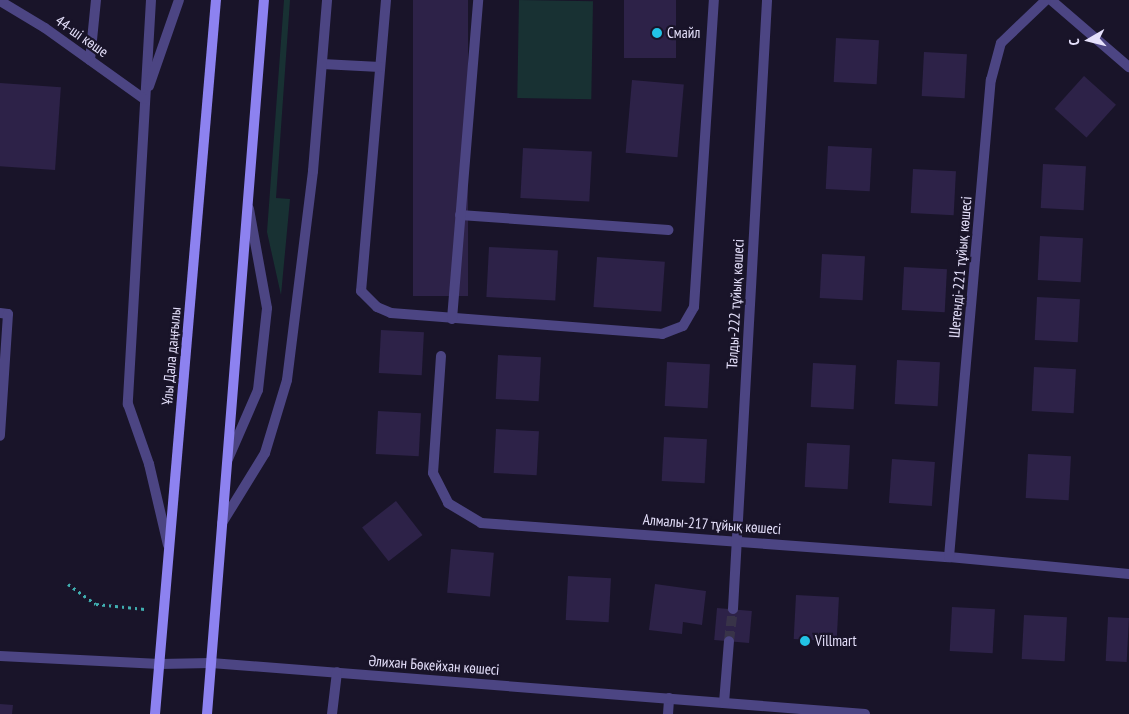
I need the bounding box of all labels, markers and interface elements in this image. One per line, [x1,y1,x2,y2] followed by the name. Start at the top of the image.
[52,11,112,61] street label: 44-ші көше
[1064,15,1114,65] north arrow
[667,24,700,42] place label: Смайл
[651,27,663,39] marker: Смайл
[1065,38,1084,47] text: С
[945,195,975,339] street label: Шетенді-221 тұйық көшесі
[723,238,747,370] street label: Талды-222 тұйық көшесі
[158,306,184,406] street label: Ұлы Дала даңғылы
[642,510,782,538] street label: Алмалы-217 тұйық көшесі
[815,632,857,650] place label: Villmart
[799,635,811,647] marker: Villmart
[368,651,500,679] street label: Әлихан Бөкейхан көшесі

